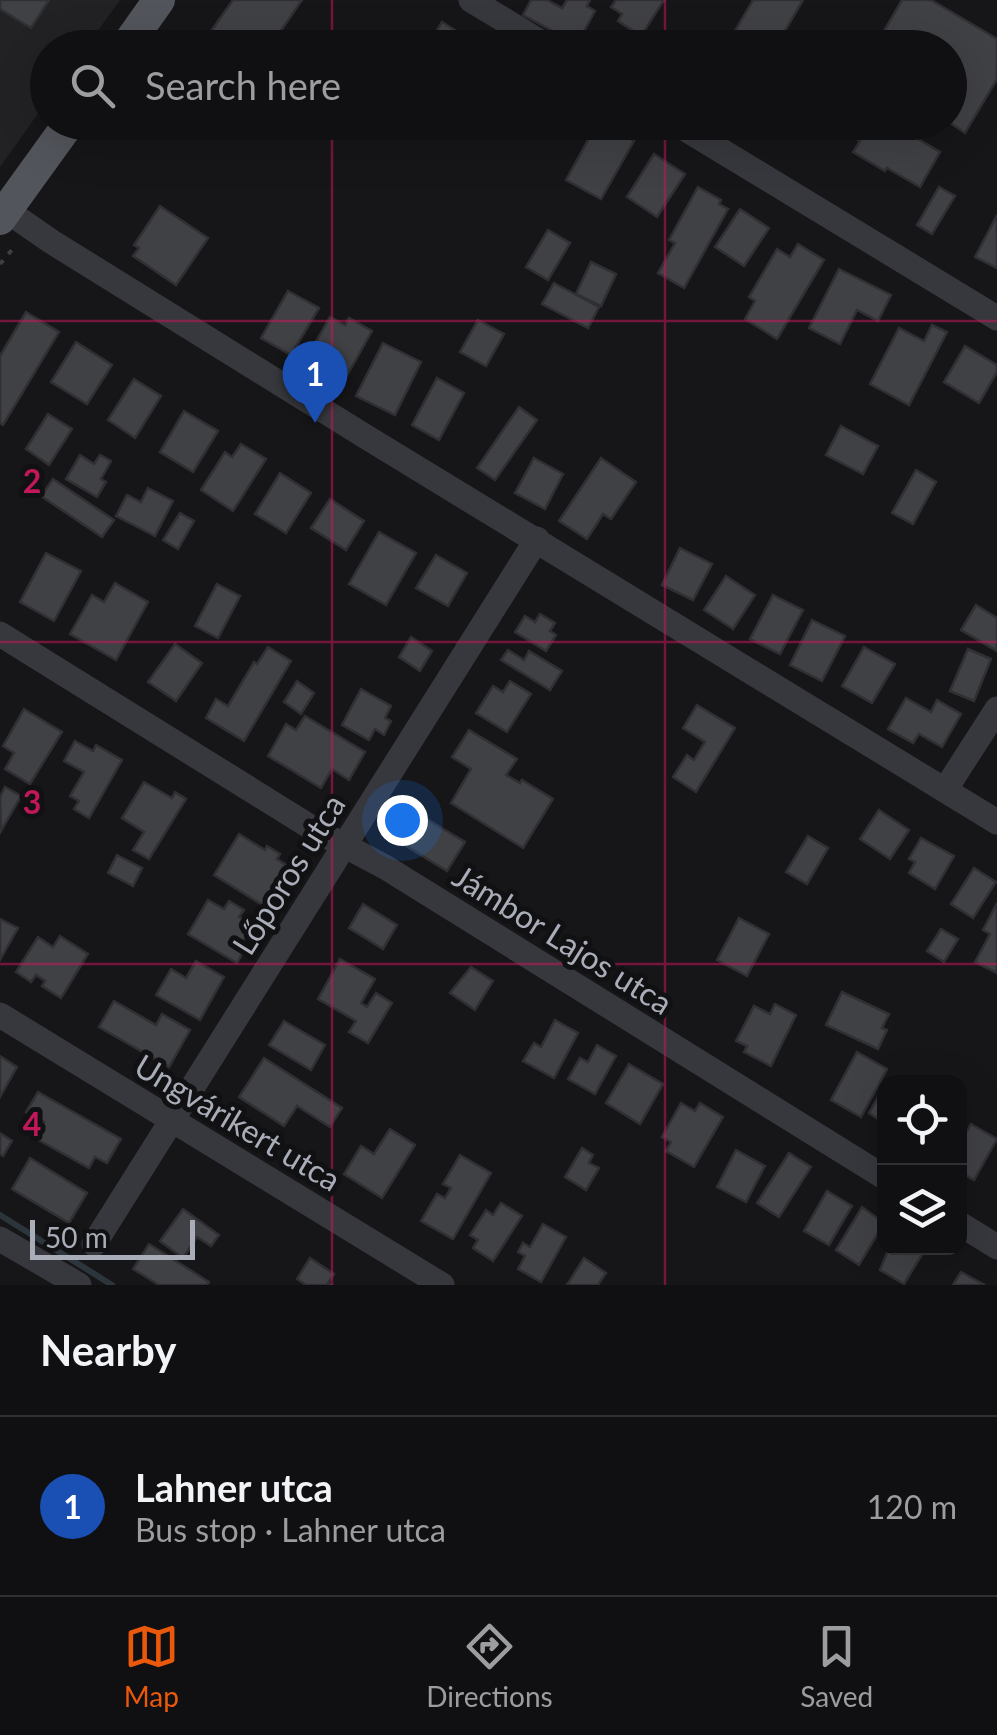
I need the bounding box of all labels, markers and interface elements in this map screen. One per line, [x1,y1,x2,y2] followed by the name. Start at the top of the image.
[30,30,967,140] search box
[65,58,120,113] icon: search
[145,62,341,108] text: Search here
[282,340,348,423] pin: 1
[23,461,41,500] text: 2
[23,782,41,821] text: 3
[223,787,353,961] street label: Lőporos utca
[377,795,428,846] your location
[446,856,680,1022] street label: Jámbor Lajos utca
[128,1045,348,1199] street label: Ungvárikert utca
[877,1075,967,1255] map controls
[877,1075,967,1165] button: locate
[23,1104,41,1143] text: 4
[877,1165,967,1255] button: layers
[30,1215,195,1260] scale bar
[45,1220,108,1254] text: 50 m
[40,1325,177,1375] text: Nearby
[135,1464,333,1510] text: Lahner utca
[63,1487,82,1526] text: 1
[867,1487,957,1526] text: 120 m
[135,1510,446,1549] text: Bus stop · Lahner utca
[124,1619,179,1713] tab: Map
[426,1619,553,1713] tab: Directions
[800,1619,873,1713] tab: Saved

